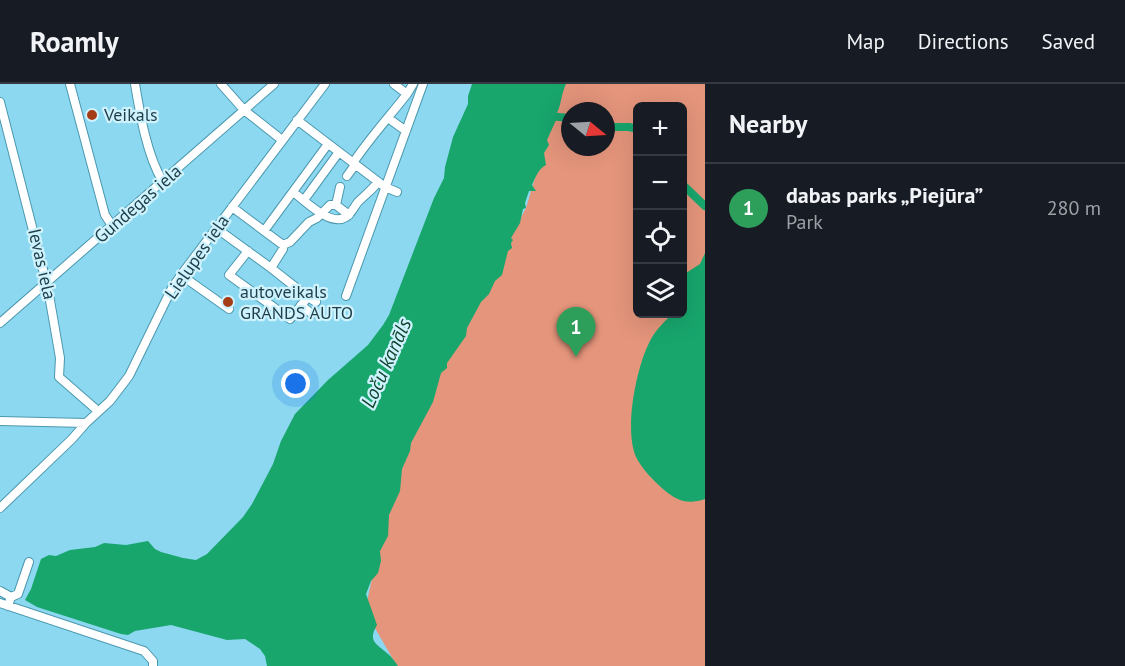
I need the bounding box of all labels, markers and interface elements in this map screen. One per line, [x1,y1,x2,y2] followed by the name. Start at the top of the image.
[30,23,119,60] text: Roamly
[846,28,885,55] text: Map
[918,28,1009,55] text: Directions
[1042,28,1095,55] text: Saved
[561,102,615,156] north arrow
[633,102,687,318] map controls
[633,102,687,156] button: +
[103,103,158,126] place label: Veikals
[729,107,807,140] text: Nearby
[85,108,99,122] marker: Veikals
[633,156,687,210] button: −
[89,159,186,248] street label: Gundegas iela
[786,181,983,209] text: dabas parks „Piejūra”
[743,195,754,221] text: 1
[1047,195,1101,221] text: 280 m
[786,209,823,235] text: Park
[159,210,234,303] street label: Lielupes iela
[633,210,687,264] button: locate
[23,226,62,302] street label: Ievas iela
[633,264,687,318] button: layers
[240,280,353,324] place label: autoveikals GRANDS AUTO
[221,295,235,309] marker: autoveikals GRANDS AUTO
[556,308,596,357] pin: 1
[355,314,417,412] water label: Loču kanāls
[281,369,310,398] your location

